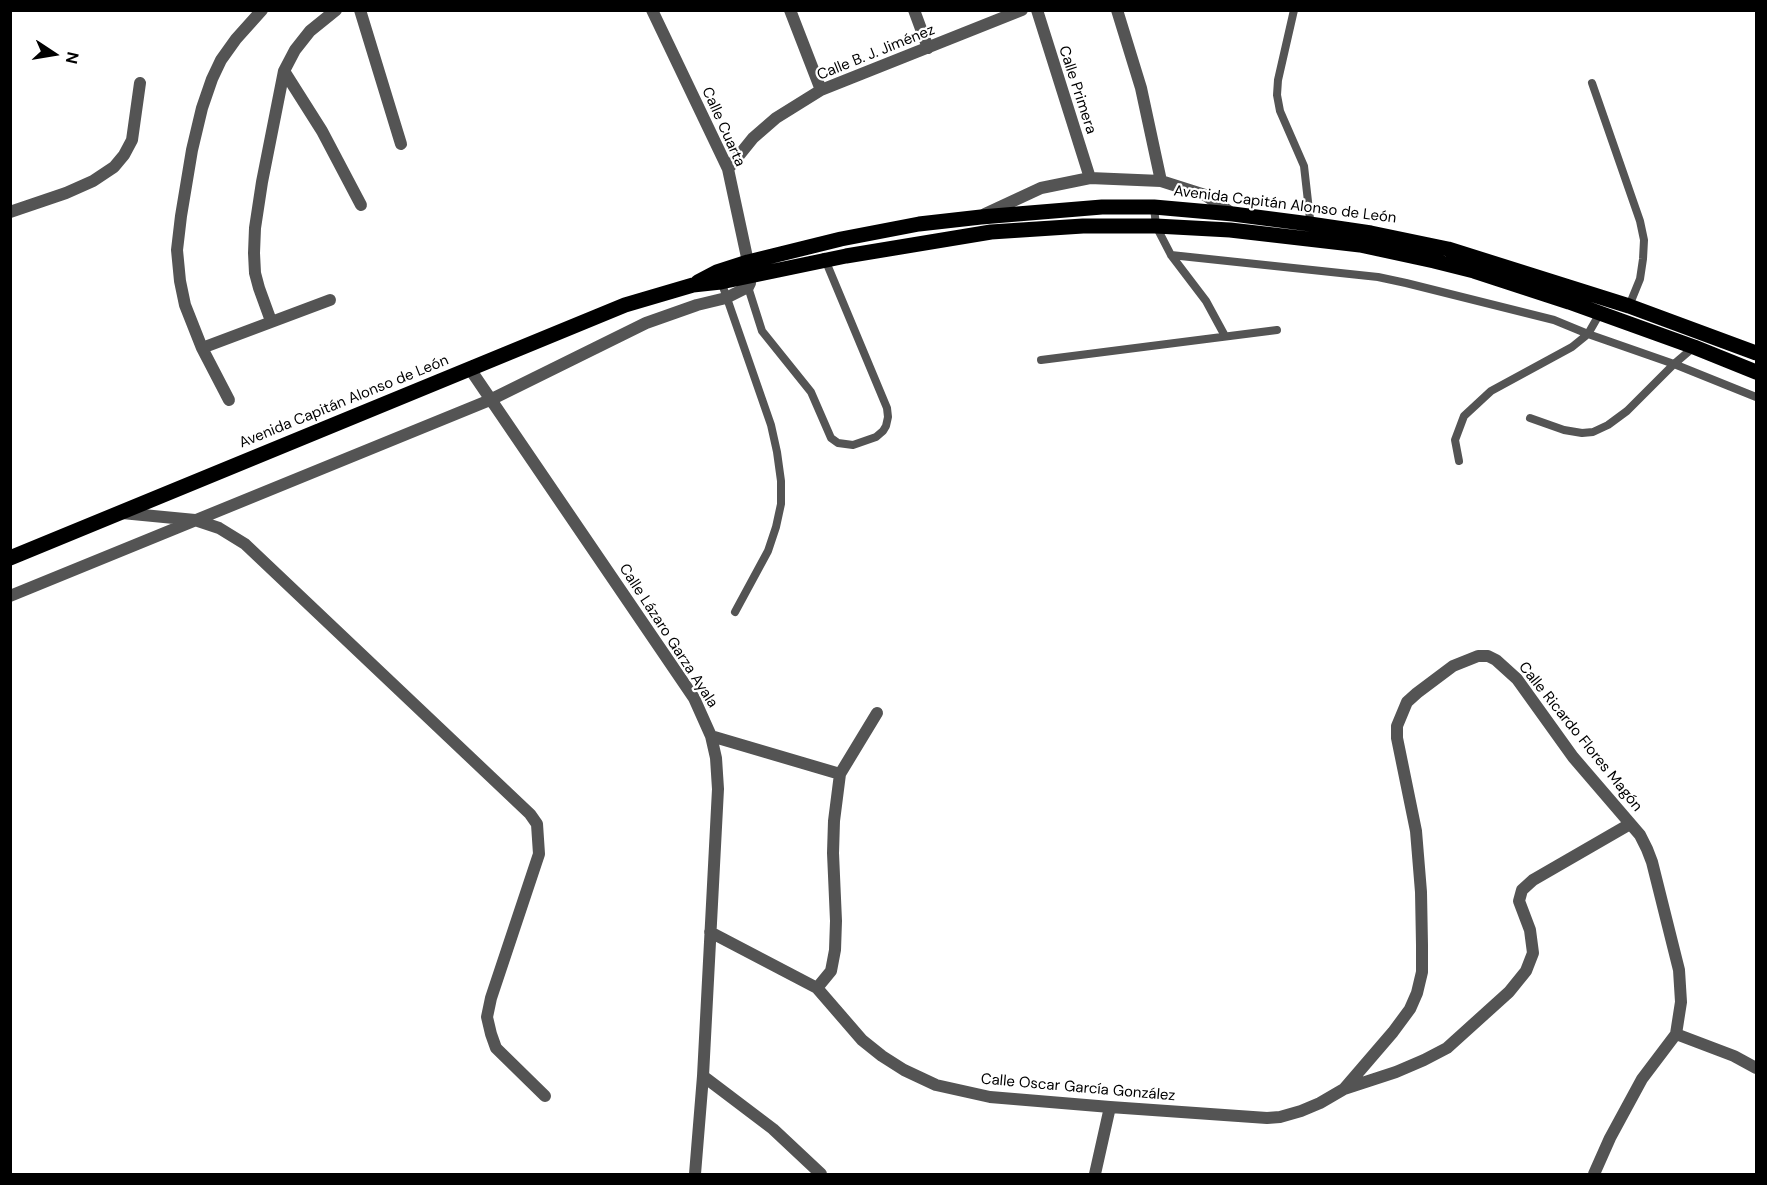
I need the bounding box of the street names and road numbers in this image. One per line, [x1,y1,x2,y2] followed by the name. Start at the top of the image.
[815,21,937,85] street label: Calle B. J. Jiménez
[1054,44,1100,136] street label: Calle Primera
[697,84,749,170] street label: Calle Cuarta
[1173,182,1397,228] street label: Avenida Capitán Alonso de León
[237,352,451,452] street label: Avenida Capitán Alonso de León
[615,561,721,711] street label: Calle Lázaro Garza Ayala
[1514,659,1646,815] street label: Calle Ricardo Flores Magón
[980,1071,1176,1105] street label: Calle Oscar García González

